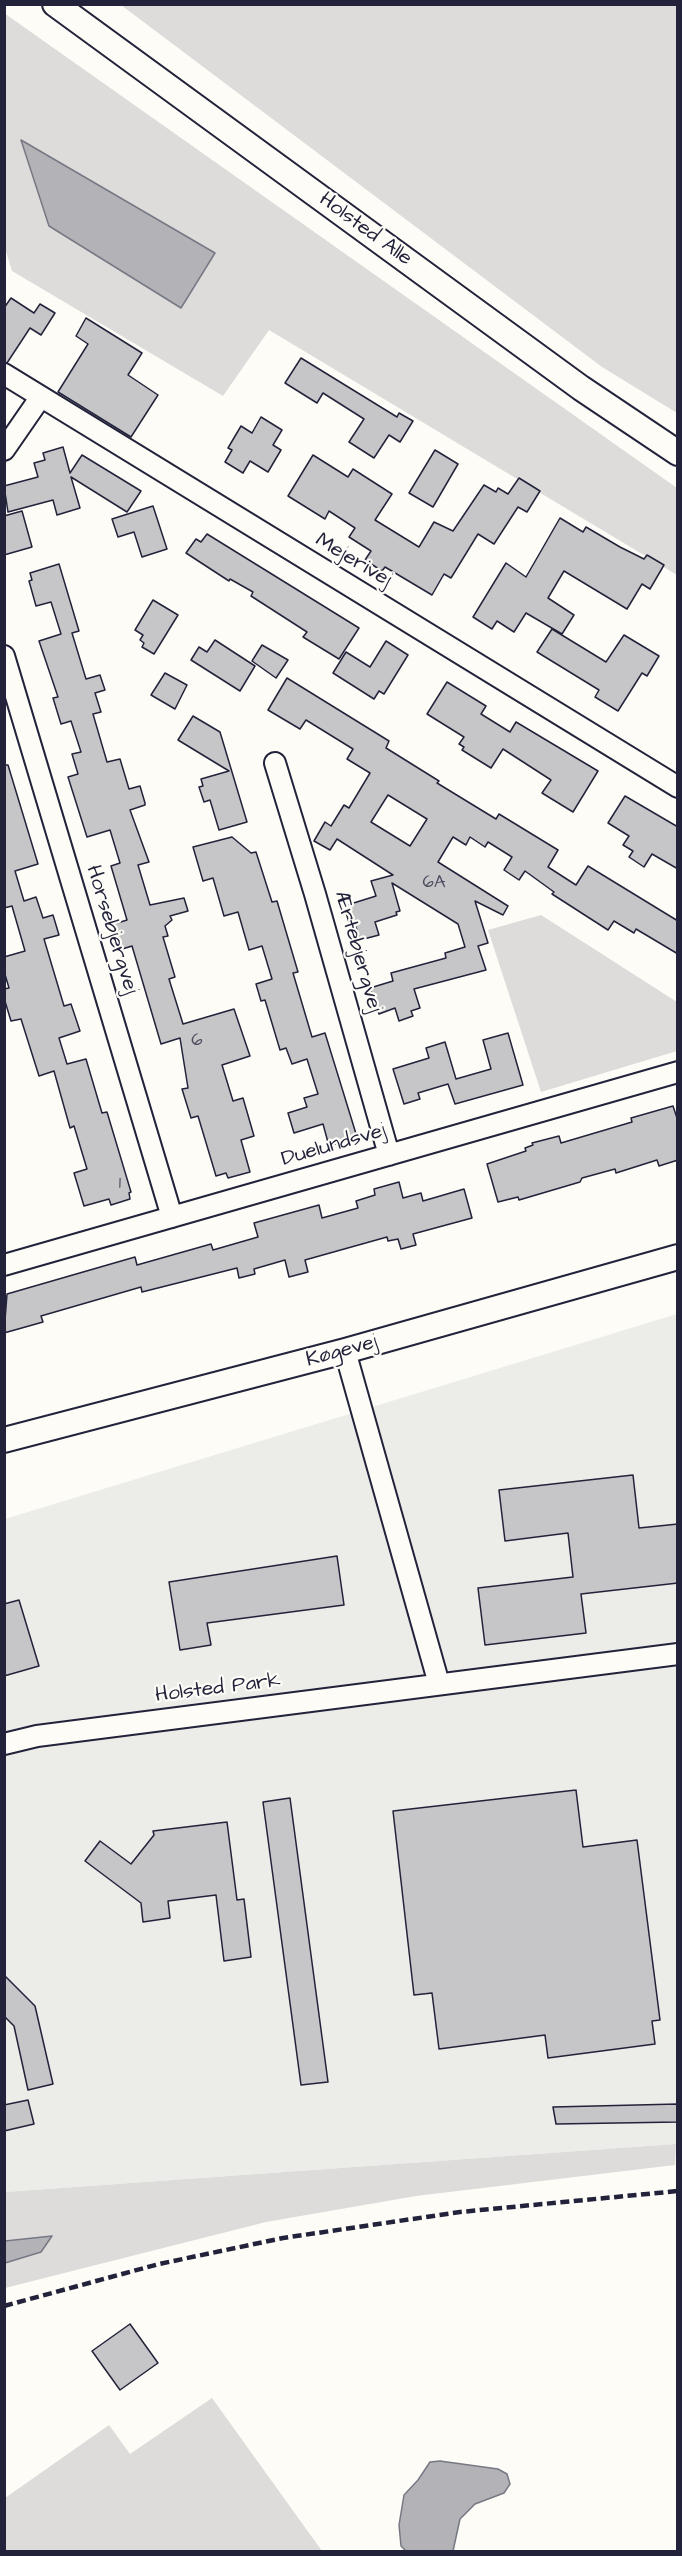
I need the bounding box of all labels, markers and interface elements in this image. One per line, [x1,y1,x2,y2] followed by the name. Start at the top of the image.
[314,188,416,272] street label: Holsted Alle
[310,528,396,594] street label: Mejerivej
[79,863,143,997] street label: Horsebjergvej
[423,872,445,894] house number: 6A
[328,888,386,1016] street label: Ærtebjergvej
[191,1030,203,1052] house number: 6
[279,1119,389,1173] street label: Duelundsvej
[119,1173,121,1195] house number: 1
[304,1330,380,1374] street label: Køgevej
[154,1669,282,1709] street label: Holsted Park

